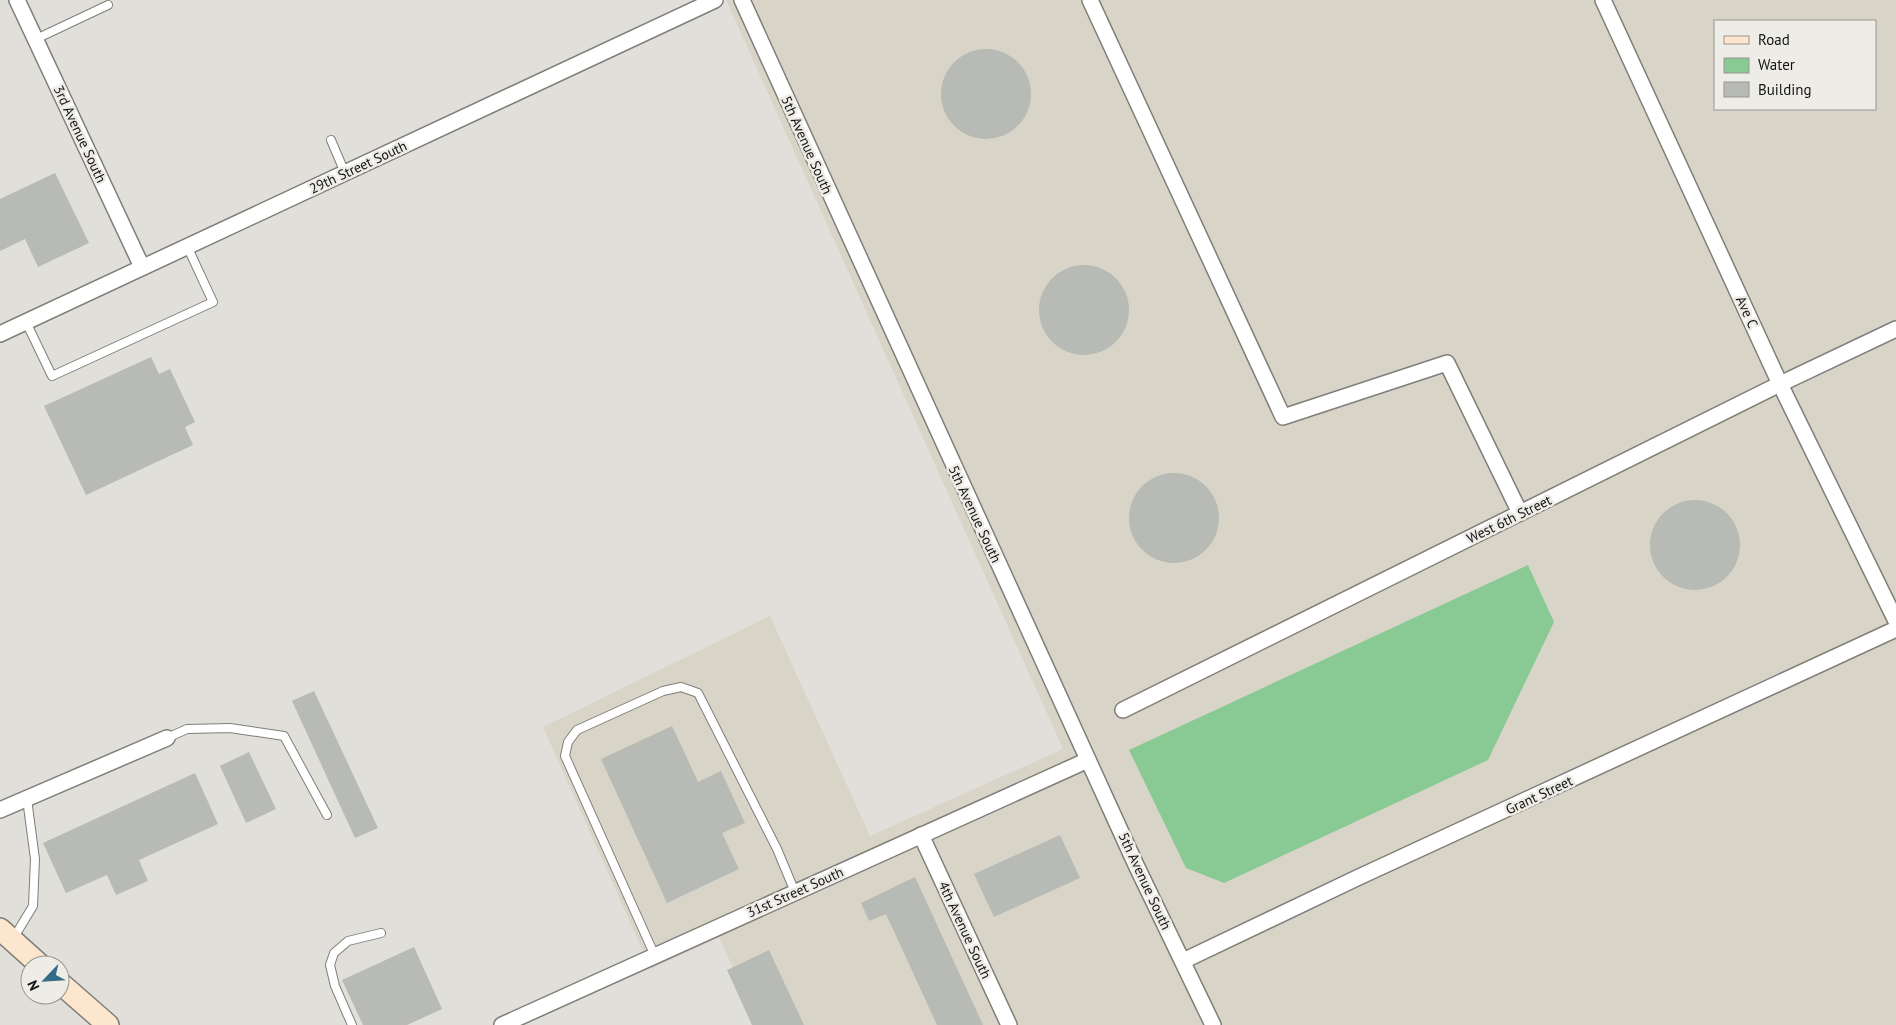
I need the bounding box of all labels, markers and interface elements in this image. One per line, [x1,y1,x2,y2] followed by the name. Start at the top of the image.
[1714,20,1876,110] legend
[1758,30,1790,49] text: Road
[1758,55,1795,74] text: Water
[1758,80,1812,99] text: Building
[50,82,110,186] street label: 3rd Avenue South
[777,93,837,197] street label: 5th Avenue South
[306,136,410,198] street label: 29th Street South
[1732,293,1762,331] street label: Ave C
[945,462,1005,566] street label: 5th Avenue South
[1464,491,1555,547] street label: West 6th Street
[1502,771,1576,818] street label: Grant Street
[1115,829,1175,933] street label: 5th Avenue South
[744,863,846,921] street label: 31st Street South
[935,878,995,982] street label: 4th Avenue South
[20,955,70,1005] north arrow
[23,978,43,993] text: N

